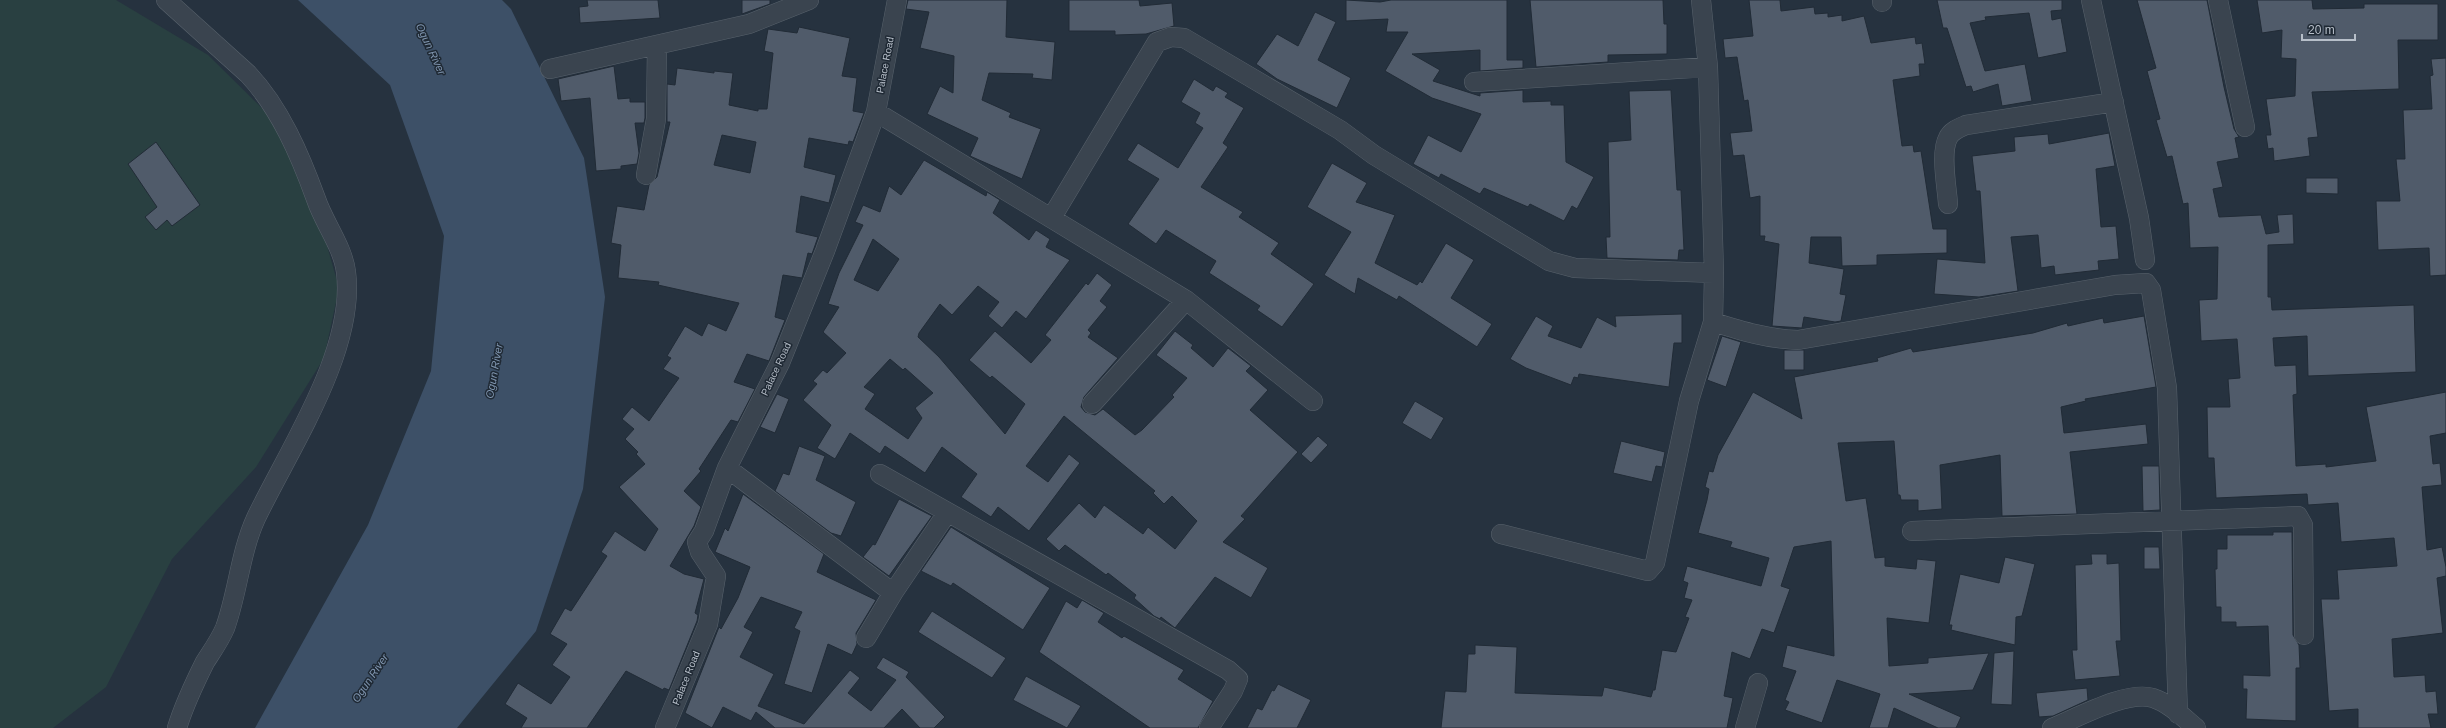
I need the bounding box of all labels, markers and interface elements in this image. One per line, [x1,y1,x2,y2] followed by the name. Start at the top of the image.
[2302,16,2355,42] scale bar
[414,21,449,78] water label: Ogun River
[2308,23,2335,37] text: 20 m
[874,36,896,94] street label: Palace Road
[483,341,505,399] water label: Ogun River
[759,341,793,397] street label: Palace Road
[670,649,702,707] street label: Palace Road
[349,650,391,704] water label: Ogun River

